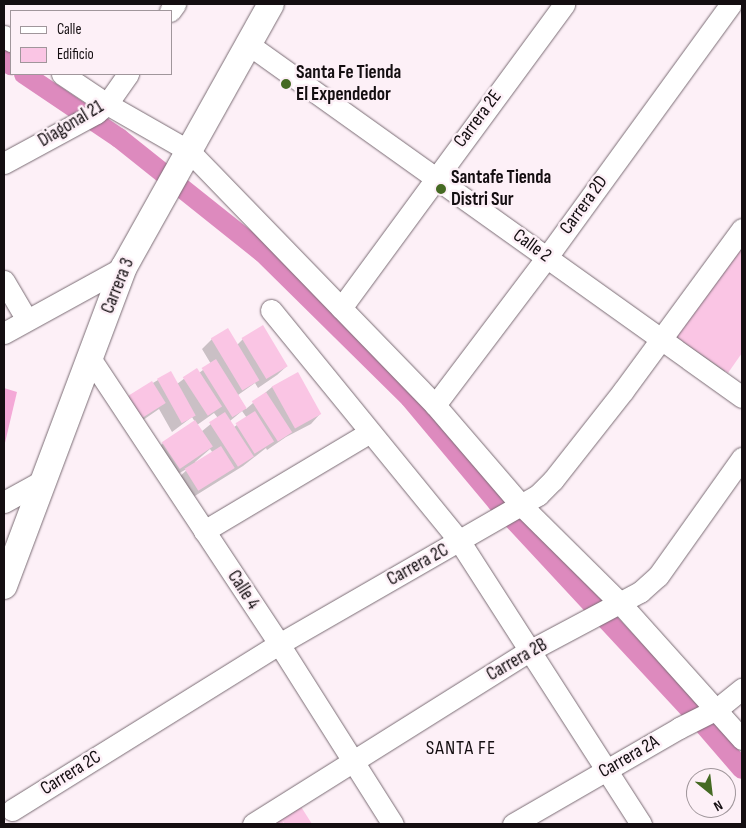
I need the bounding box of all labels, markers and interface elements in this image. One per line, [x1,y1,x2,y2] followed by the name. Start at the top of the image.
[10,10,172,75] legend
[57,20,81,39] text: Calle
[57,45,94,64] text: Edificio
[296,62,401,106] place label: Santa Fe Tienda El Expendedor
[280,78,292,90] marker: Santa Fe Tienda El Expendedor
[449,86,507,152] street label: Carrera 2E
[34,96,108,152] street label: Diagonal 21
[451,167,551,211] place label: Santafe Tienda Distri Sur
[555,171,613,239] street label: Carrera 2D
[435,183,447,195] marker: Santafe Tienda Distri Sur
[508,225,556,267] street label: Calle 2
[97,255,139,317] street label: Carrera 3
[383,539,453,591] street label: Carrera 2C
[222,566,264,614] street label: Calle 4
[483,634,551,686] street label: Carrera 2B
[595,731,663,783] street label: Carrera 2A
[425,736,497,760] district label: SANTA FE
[37,746,105,800] street label: Carrera 2C
[686,768,736,818] north arrow
[711,796,725,815] text: N

